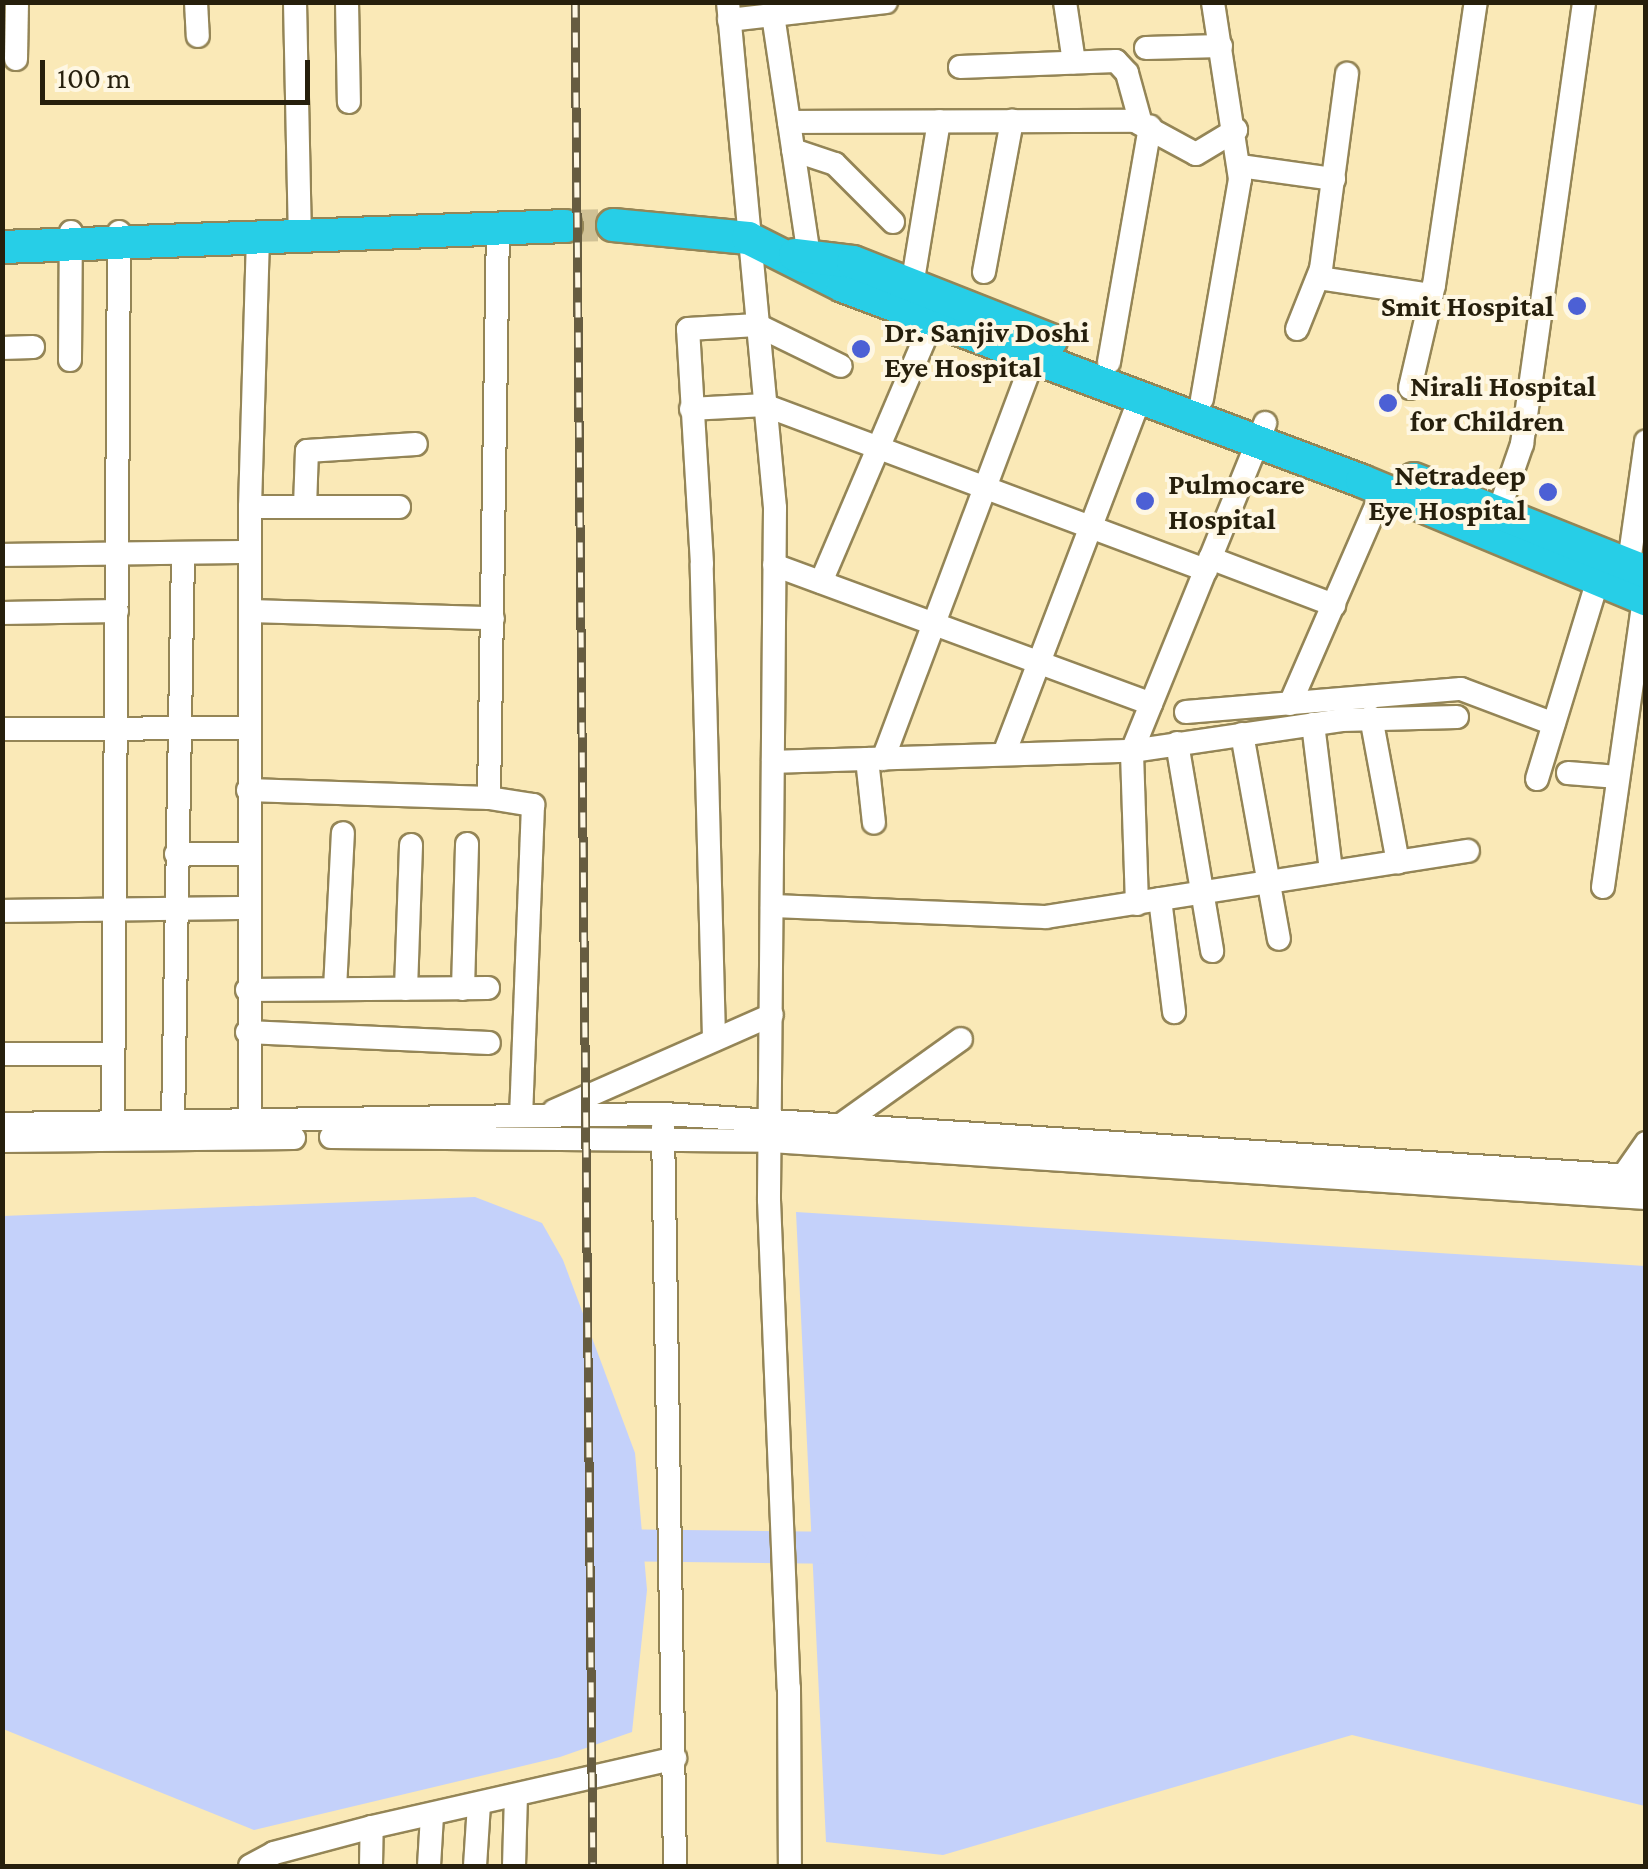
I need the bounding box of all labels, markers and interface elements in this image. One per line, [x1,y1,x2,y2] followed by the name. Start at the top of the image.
[45,40,315,102] scale bar
[57,61,131,94] text: 100 m
[1381,288,1554,324] place label: Smit Hospital
[1564,293,1590,319] marker: Smit Hospital
[884,314,1089,384] place label: Dr. Sanjiv Doshi Eye Hospital
[848,336,874,362] marker: Dr. Sanjiv Doshi Eye Hospital
[1410,368,1596,438] place label: Nirali Hospital for Children
[1375,390,1401,416] marker: Nirali Hospital for Children
[1368,457,1526,528] place label: Netradeep Eye Hospital
[1168,466,1305,536] place label: Pulmocare Hospital
[1535,479,1561,505] marker: Netradeep Eye Hospital
[1132,488,1158,514] marker: Pulmocare Hospital

